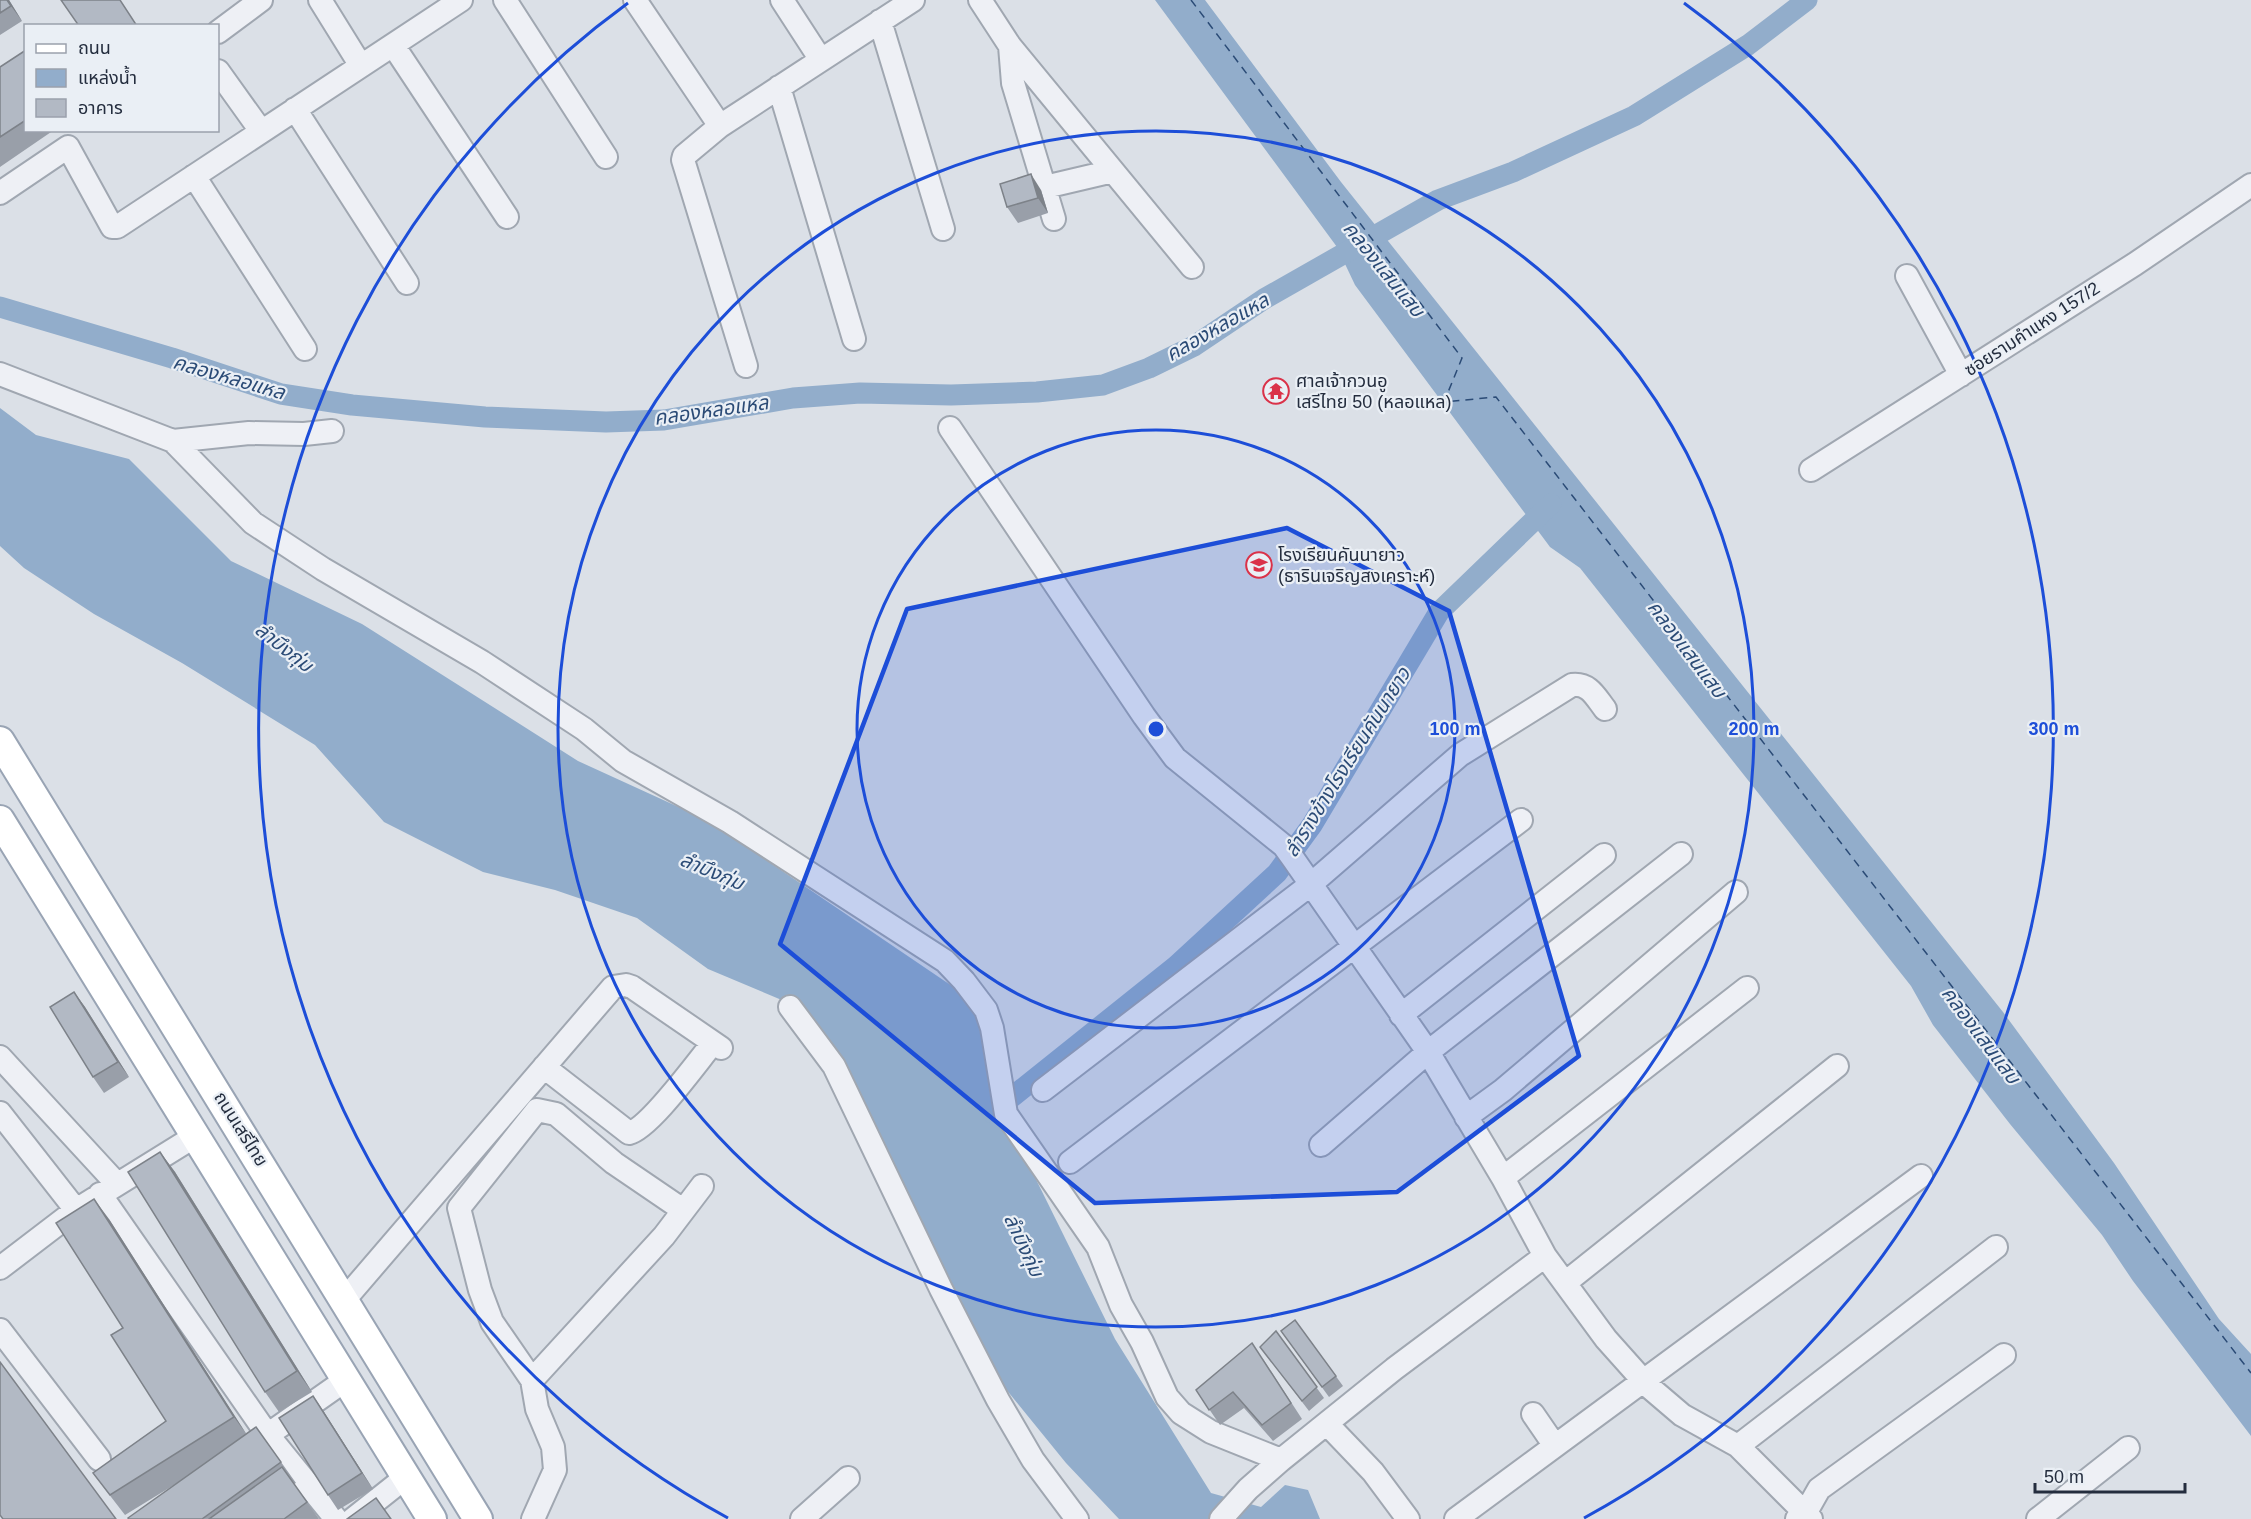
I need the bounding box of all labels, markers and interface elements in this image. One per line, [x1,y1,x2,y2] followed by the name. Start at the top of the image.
[24,24,219,132] legend
[78,38,111,58] text: ถนน
[78,65,137,88] text: แหล่งน้ำ
[78,98,123,118] text: อาคาร
[1339,217,1430,322] water label: คลองแสนแสบ
[1961,278,2103,380] street label: ซอยรามคำแหง 157/2
[1162,288,1273,365] water label: คลองหลอแหล
[171,351,288,404] water label: คลองหลอแหล
[1296,371,1452,412] place label: ศาลเจ้ากวนอู เสรีไทย 50 (หลอแหล)
[1261,376,1291,406] temple icon: ศาลเจ้ากวนอู เสรีไทย 50 (หลอแหล)
[652,391,770,429] water label: คลองหลอแหล
[1278,545,1435,586] place label: โรงเรียนคันนายาว (ธารินเจริญสงเคราะห์)
[1244,550,1274,580] school or university icon: โรงเรียนคันนายาว (ธารินเจริญสงเคราะห์)
[1643,596,1732,703] water label: คลองแสนแสบ
[250,618,318,679] water label: ลำบึงกุ่ม
[1280,662,1415,861] water label: ลำรางข้างโรงเรียนคันนายาว
[1146,719,1166,739] centre of rings
[1429,719,1481,739] text: 100 m
[1728,719,1780,739] text: 200 m
[2028,719,2080,739] text: 300 m
[676,848,749,897] water label: ลำบึงกุ่ม
[1937,982,2026,1089] water label: คลองแสนแสบ
[210,1088,272,1170] street label: ถนนเสรีไทย
[998,1210,1049,1282] water label: ลำบึงกุ่ม
[2035,1456,2185,1494] scale bar
[2044,1467,2084,1487] text: 50 m

